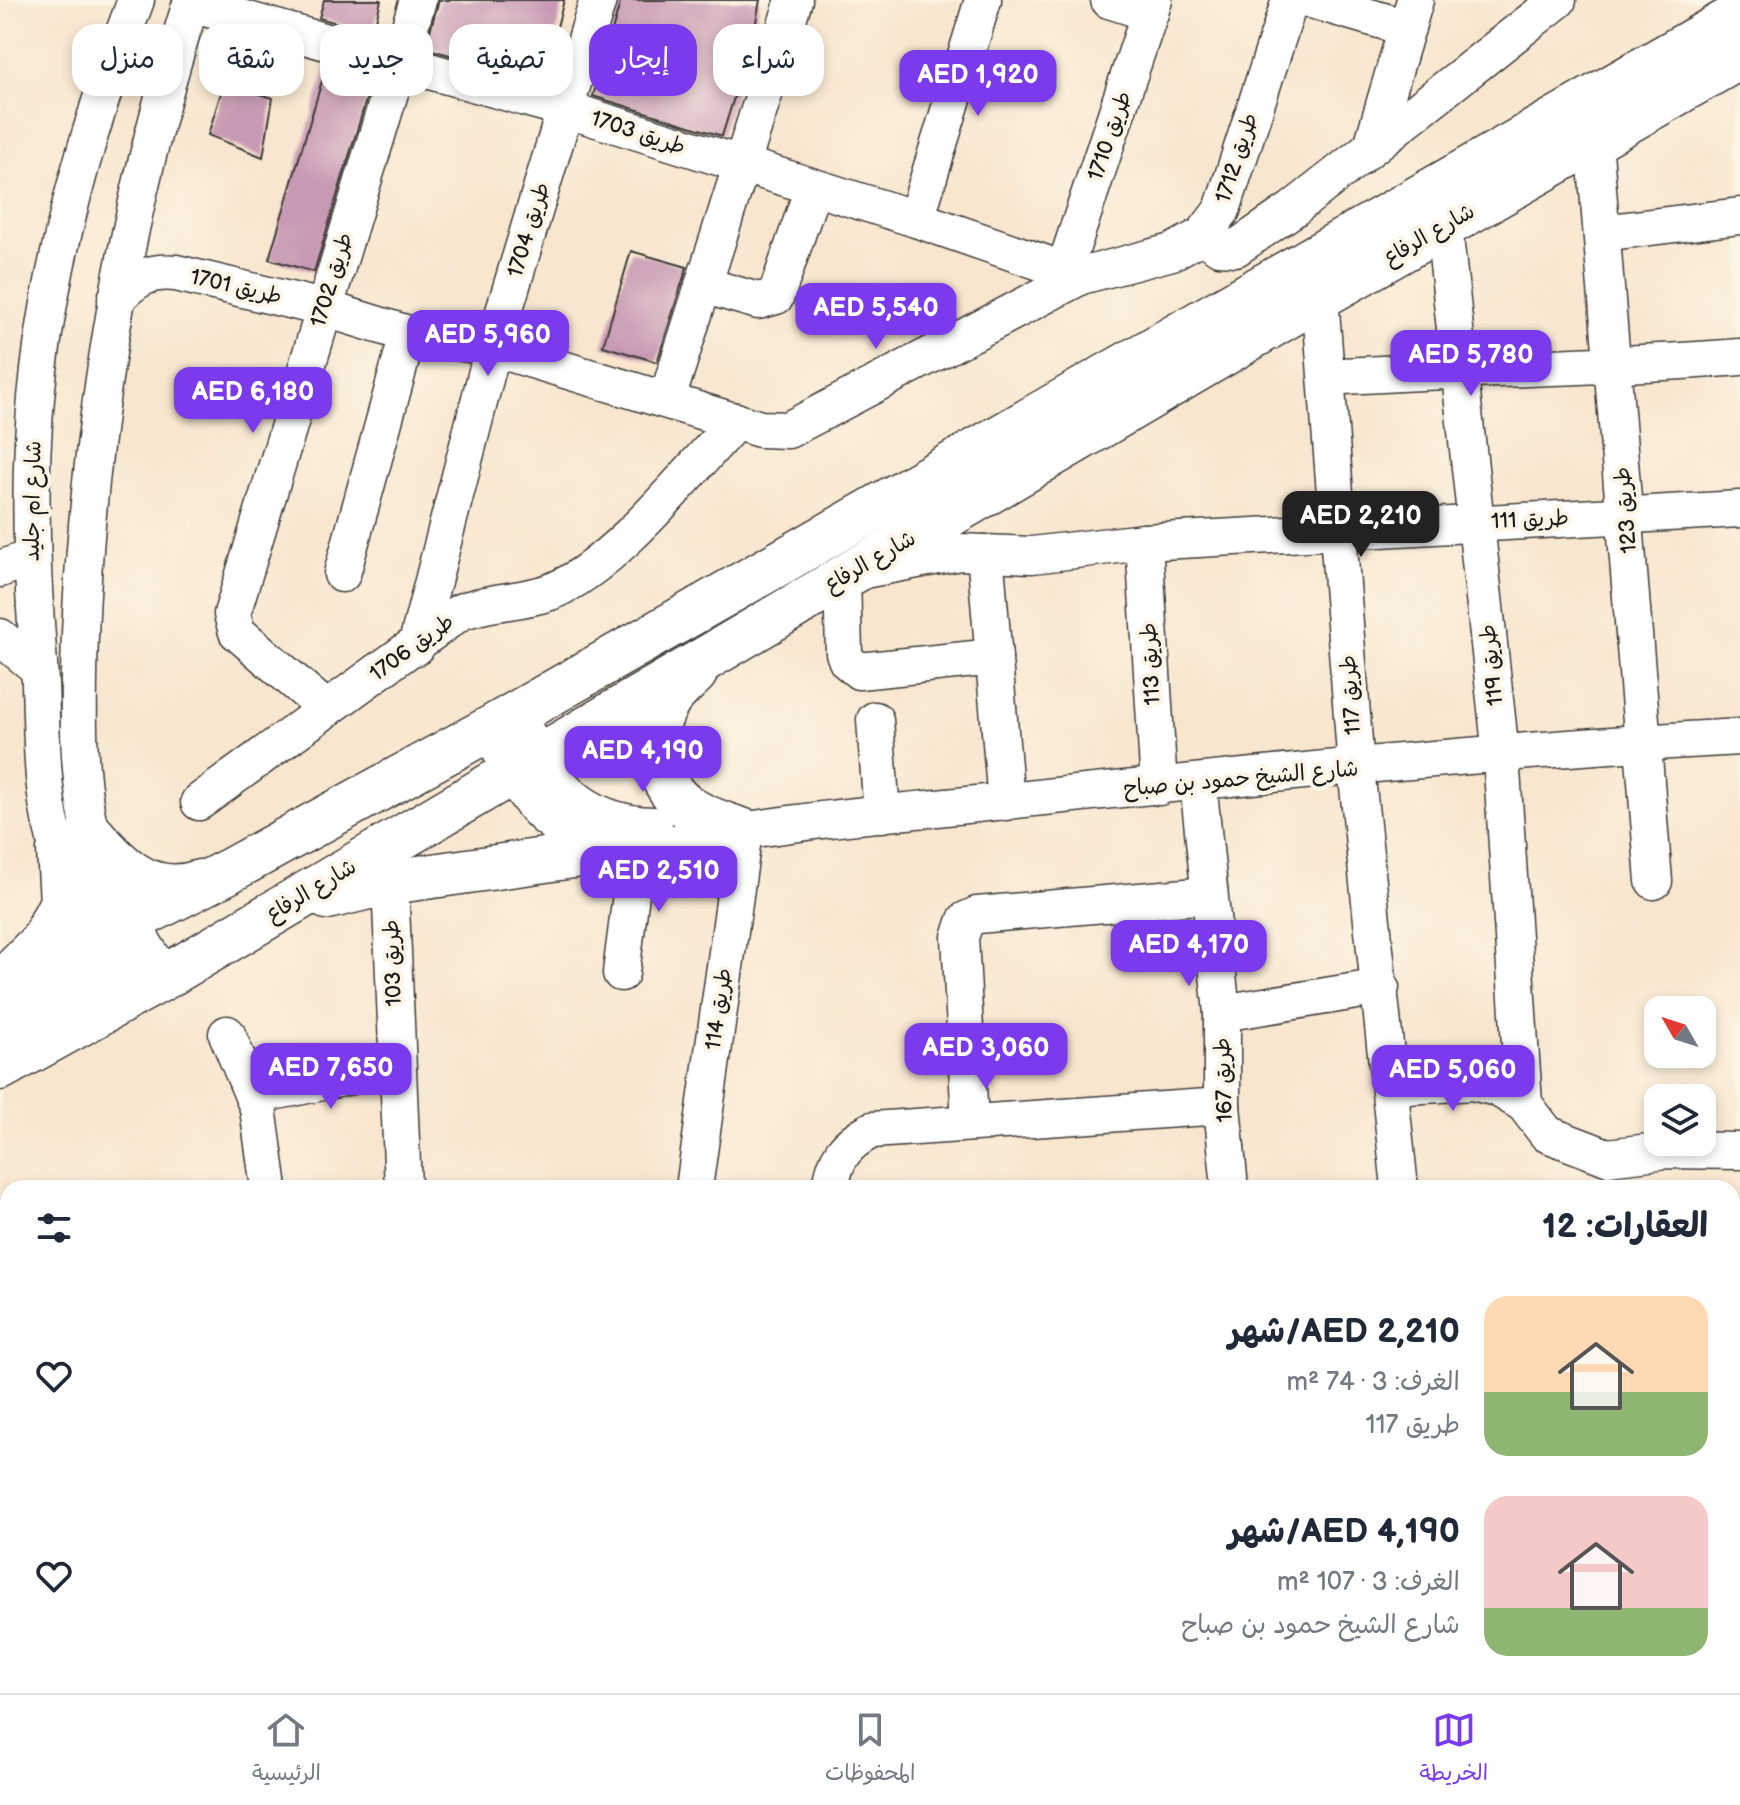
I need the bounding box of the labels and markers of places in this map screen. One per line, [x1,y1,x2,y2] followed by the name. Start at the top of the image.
[886,50,1070,118] pin: AED 1,920
[784,283,968,351] pin: AED 5,540
[396,310,580,378] pin: AED 5,960
[1379,330,1563,398] pin: AED 5,780
[161,367,345,435] pin: AED 6,180
[1269,491,1453,559] pin: AED 2,210
[551,726,735,794] pin: AED 4,190
[567,846,751,914] pin: AED 2,510
[1097,920,1281,988] pin: AED 4,170
[894,1023,1078,1091] pin: AED 3,060
[239,1043,423,1111] pin: AED 7,650
[1361,1045,1545,1113] pin: AED 5,060

